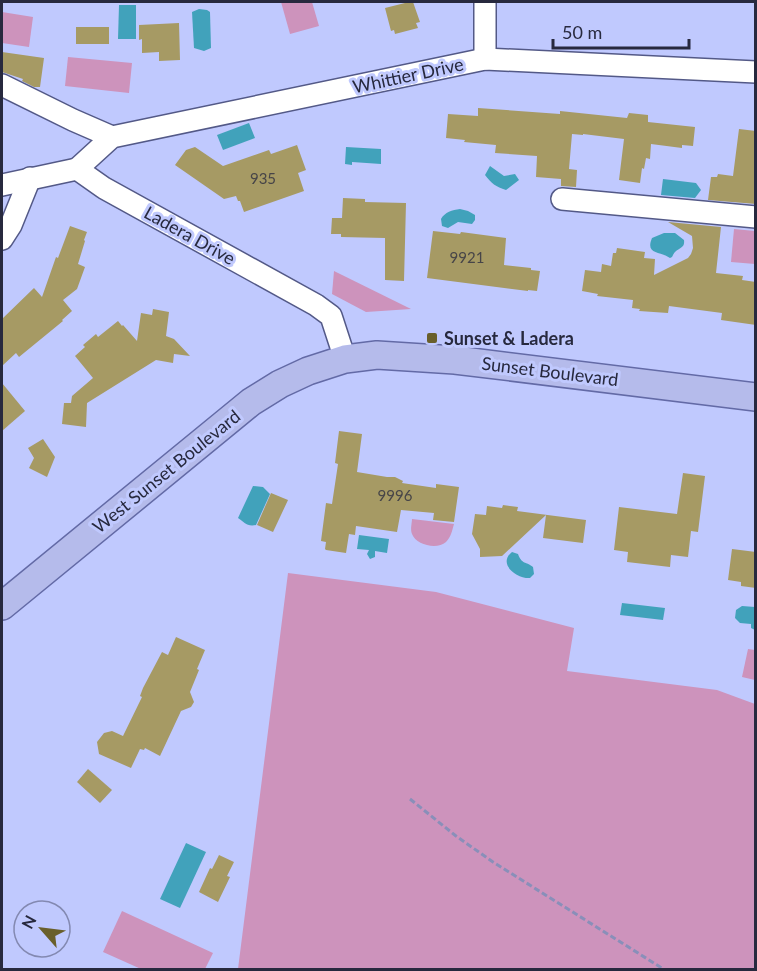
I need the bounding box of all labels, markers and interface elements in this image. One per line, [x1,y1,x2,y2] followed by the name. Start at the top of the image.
[553,12,690,50] scale bar
[562,21,602,43] text: 50 m
[351,53,465,97] street label: Whittier Drive
[250,169,276,187] house number: 935
[141,201,239,269] street label: Ladera Drive
[450,248,484,266] house number: 9921
[444,327,574,349] place label: Sunset & Ladera
[425,331,439,345] marker: Sunset & Ladera
[480,352,620,390] street label: Sunset Boulevard
[88,405,244,537] street label: West Sunset Boulevard
[378,486,413,504] house number: 9996
[12,899,72,959] north arrow
[17,912,40,932] text: N

